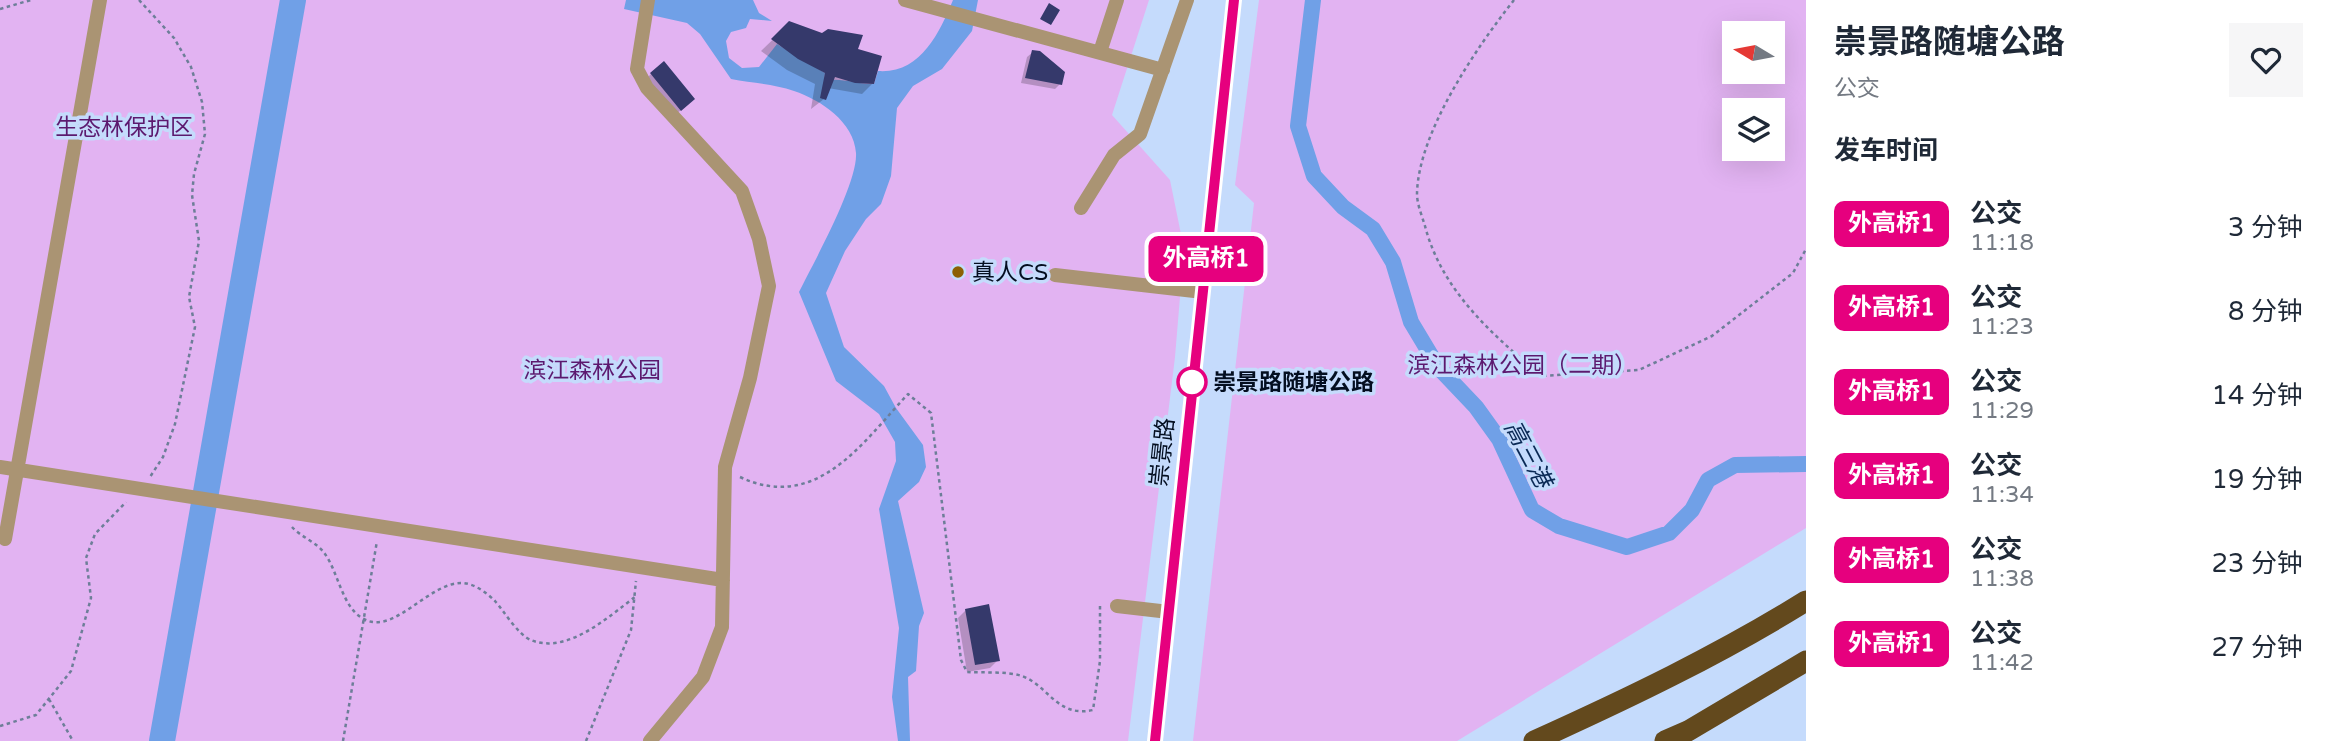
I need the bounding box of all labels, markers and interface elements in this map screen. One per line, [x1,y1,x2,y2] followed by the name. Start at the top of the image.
[1722,21,1785,84] north arrow
[1722,21,1785,161] map controls
[1834,23,2065,62] text: 崇景路随塘公路
[2229,23,2303,97] button: heart
[1834,75,1880,103] text: 公交
[1722,98,1785,161] button: layers
[55,114,193,142] park label: 生态林保护区
[1834,135,1938,166] text: 发车时间
[1970,198,2022,229] text: 公交
[1848,209,1935,238] text: 外高桥1
[2228,212,2303,243] text: 3 分钟
[1970,229,2034,257] text: 11:18
[1157,236,1255,282] line badge: 外高桥1
[1162,244,1250,273] text: 外高桥1
[972,259,1048,287] place label: 真人CS
[950,264,966,280] marker: 真人CS
[1970,282,2022,313] text: 公交
[1848,293,1935,322] text: 外高桥1
[2228,296,2303,327] text: 8 分钟
[1970,313,2034,341] text: 11:23
[1407,352,1637,380] park label: 滨江森林公园（二期）
[523,357,661,385] park label: 滨江森林公园
[1970,366,2022,397] text: 公交
[1177,367,1207,397] marker: 崇景路随塘公路
[1213,369,1374,397] place label: 崇景路随塘公路
[1848,377,1935,406] text: 外高桥1
[2212,380,2303,411] text: 14 分钟
[1970,397,2034,425] text: 11:29
[1145,416,1181,488] street label: 崇景路
[1498,416,1559,495] water label: 高三港
[1970,450,2022,481] text: 公交
[1848,461,1935,490] text: 外高桥1
[2212,464,2303,495] text: 19 分钟
[1970,481,2034,509] text: 11:34
[1970,534,2022,565] text: 公交
[1848,545,1935,574] text: 外高桥1
[2212,548,2303,579] text: 23 分钟
[1970,565,2034,593] text: 11:38
[1970,618,2022,649] text: 公交
[1848,629,1935,658] text: 外高桥1
[2212,632,2303,663] text: 27 分钟
[1970,649,2034,677] text: 11:42

